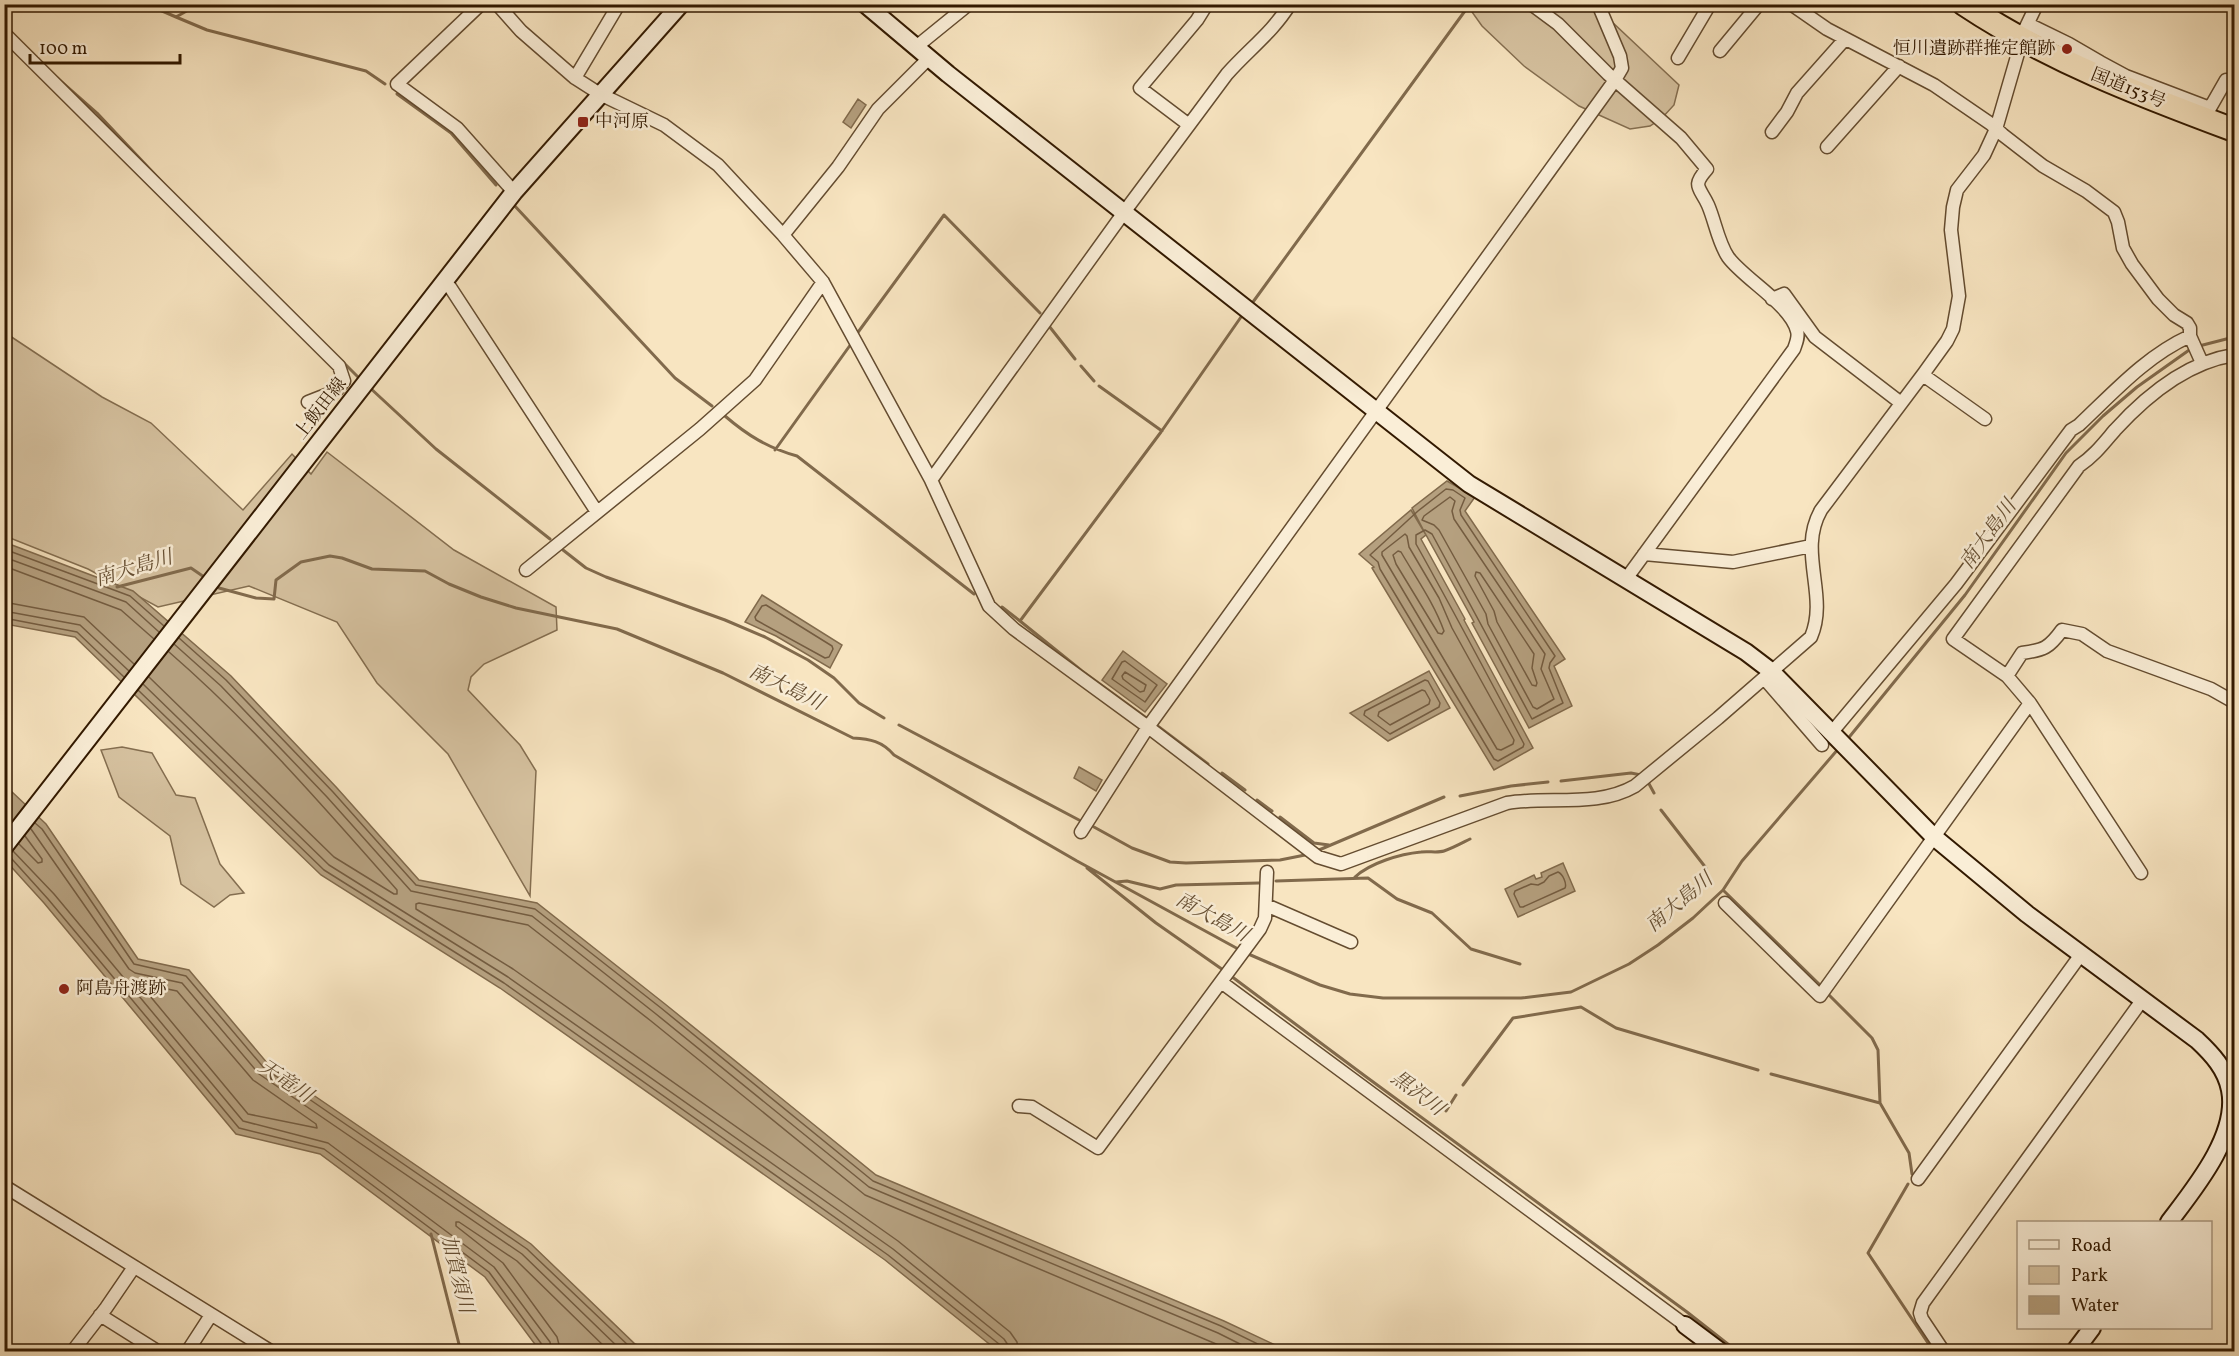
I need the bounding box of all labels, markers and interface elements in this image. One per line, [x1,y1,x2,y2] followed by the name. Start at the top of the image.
[30,27,180,65] scale bar
[39,37,88,62] text: 100 m
[1893,37,2055,62] place label: 恒川遺跡群推定館跡
[2060,42,2074,56] marker: 恒川遺跡群推定館跡
[2087,63,2169,115] street label: 国道153号
[595,110,649,135] place label: 中河原
[576,115,590,129] marker: 中河原
[289,373,353,445] street label: 上飯田線
[1954,493,2025,576] water label: 南大島川
[92,543,178,594] water label: 南大島川
[744,658,830,719] water label: 南大島川
[1640,865,1721,939] water label: 南大島川
[1170,886,1256,951] water label: 南大島川
[76,977,166,1002] place label: 阿島舟渡跡
[57,982,71,996] marker: 阿島舟渡跡
[252,1054,319,1112] water label: 天竜川
[1385,1065,1451,1124] water label: 黒沢川
[2017,1221,2212,1329] legend
[433,1232,480,1318] water label: 加賀須川
[2071,1234,2112,1259] text: Road
[2071,1264,2108,1289] text: Park
[2071,1294,2119,1319] text: Water

